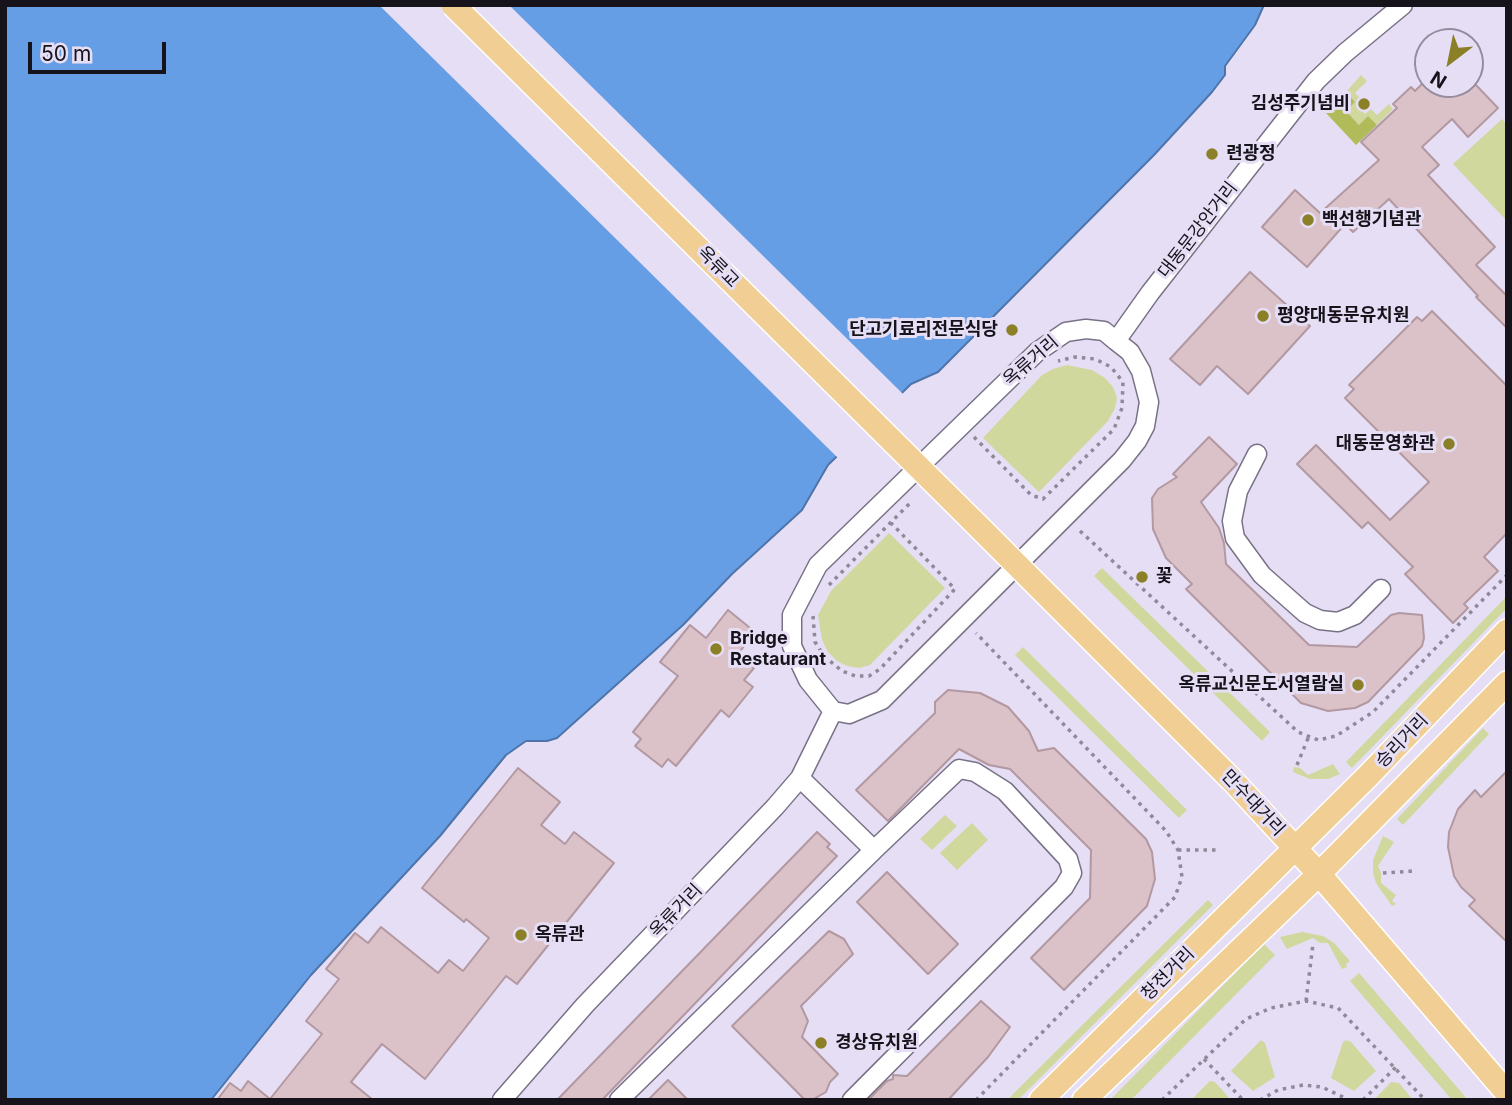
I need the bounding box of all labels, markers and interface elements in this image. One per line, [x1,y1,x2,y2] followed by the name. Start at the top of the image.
[32,28,170,72] scale bar
[1414,28,1484,98] north arrow
[41,41,91,66] text: 50 m
[1426,66,1451,93] text: N
[1251,93,1350,115] place label: 김성주기념비
[1356,96,1372,112] marker: 김성주기념비
[1226,143,1276,165] place label: 련광정
[1204,146,1220,162] marker: 련광정
[1154,178,1242,282] street label: 대동문강안거리
[1322,209,1421,231] place label: 백선행기념관
[1300,212,1316,228] marker: 백선행기념관
[693,242,743,292] street label: 옥류교
[1277,305,1409,327] place label: 평양대동문유치원
[1255,308,1271,324] marker: 평양대동문유치원
[849,319,998,341] place label: 단고기료리전문식당
[1004,322,1020,338] marker: 단고기료리전문식당
[999,331,1063,391] street label: 옥류거리
[1336,433,1435,455] place label: 대동문영화관
[1441,436,1457,452] marker: 대동문영화관
[1156,566,1173,588] place label: 꽃
[1134,569,1150,585] marker: 꽃
[730,628,826,670] place label: Bridge Restaurant
[708,641,724,657] marker: Bridge Restaurant
[1178,674,1344,696] place label: 옥류교신문도서열람실
[1350,677,1366,693] marker: 옥류교신문도서열람실
[1371,710,1433,772] street label: 승리거리
[1217,765,1289,841] street label: 만수대거리
[645,880,707,942] street label: 옥류거리
[535,924,585,946] place label: 옥류관
[513,927,529,943] marker: 옥류관
[1137,943,1199,1005] street label: 창전거리
[835,1032,918,1054] place label: 경상유치원
[813,1035,829,1051] marker: 경상유치원

